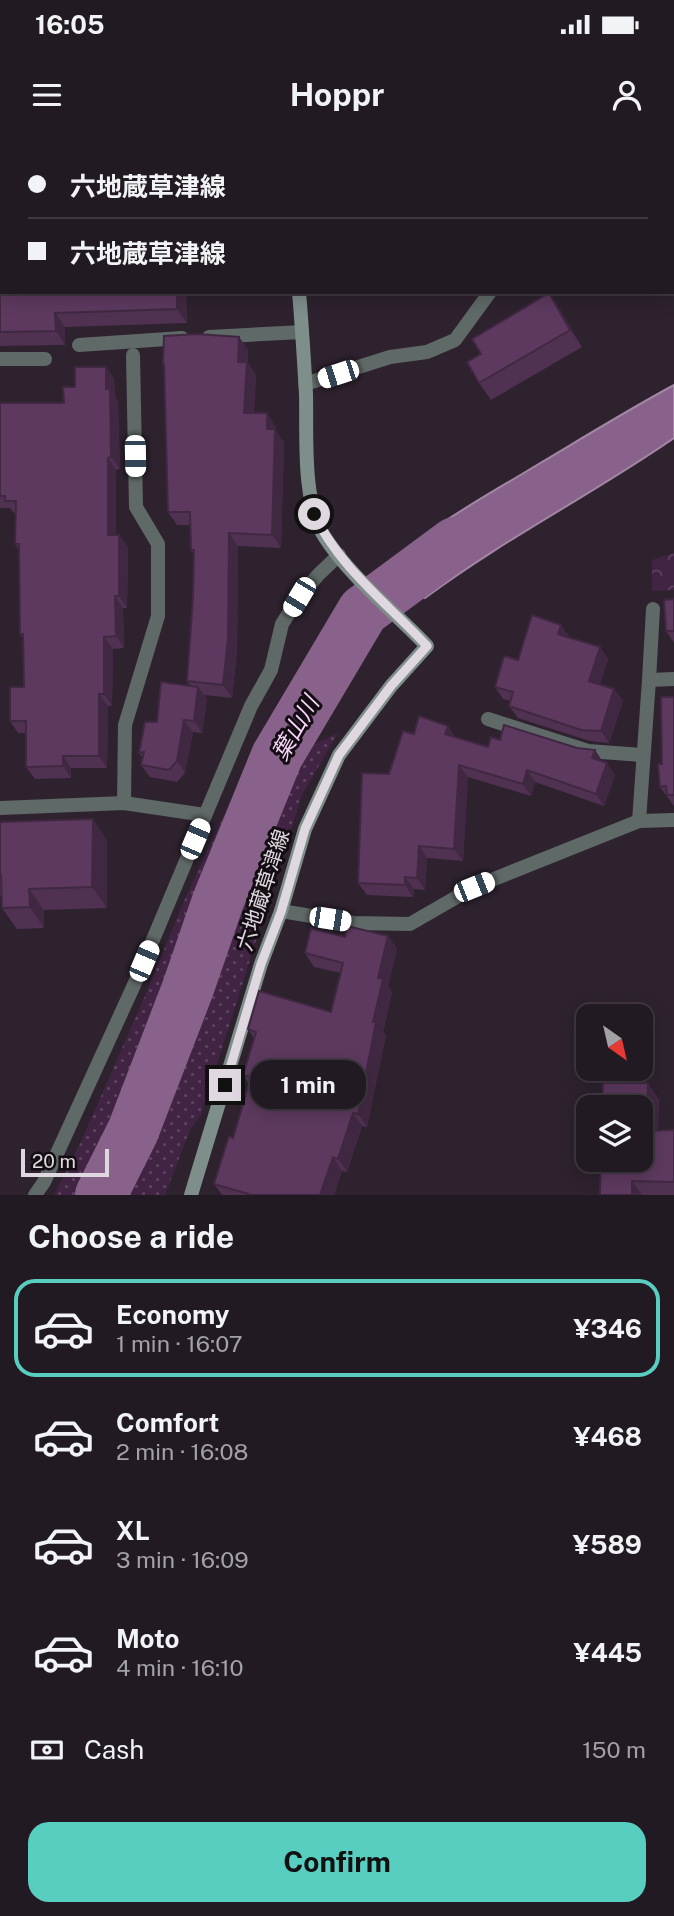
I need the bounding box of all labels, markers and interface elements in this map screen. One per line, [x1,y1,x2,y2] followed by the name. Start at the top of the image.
[35,9,105,40] text: 16:05
[28,76,66,114] icon: menu
[290,76,384,113] text: Hoppr
[608,76,646,114] icon: person
[70,171,226,202] text: 六地蔵草津線
[70,238,226,269] text: 六地蔵草津線
[315,358,362,390] car
[125,435,146,477] car
[298,498,330,530] route start
[280,574,319,620] car
[266,689,325,765] water label: 葉山川
[178,816,213,862] car
[232,826,294,954] street label: 六地蔵草津線
[451,869,498,905] car
[308,905,353,933] car
[127,938,162,984] car
[576,1004,653,1082] north arrow
[576,1004,653,1172] map controls
[250,1060,365,1110] callout: 1 min
[209,1069,241,1101] route end
[280,1071,336,1098] text: 1 min
[576,1095,653,1172] button: layers
[21,1146,108,1178] scale bar
[32,1150,76,1172] text: 20 m
[28,1218,234,1255] text: Choose a ride
[32,1297,95,1360] icon: car
[116,1299,229,1330] text: Economy
[573,1313,642,1344] text: ¥346
[116,1330,243,1357] text: 1 min · 16:07
[32,1405,95,1468] icon: car
[116,1407,219,1438] text: Comfort
[573,1421,642,1452] text: ¥468
[116,1438,248,1465] text: 2 min · 16:08
[32,1513,95,1576] icon: car
[116,1515,150,1546] text: XL
[573,1529,642,1560] text: ¥589
[116,1546,249,1573] text: 3 min · 16:09
[32,1621,95,1684] icon: car
[116,1623,179,1654] text: Moto
[574,1637,642,1668] text: ¥445
[116,1654,244,1681] text: 4 min · 16:10
[28,1731,66,1769] icon: cash
[84,1734,144,1765] text: Cash
[582,1736,646,1763] text: 150 m
[28,1822,646,1902] button: Confirm

